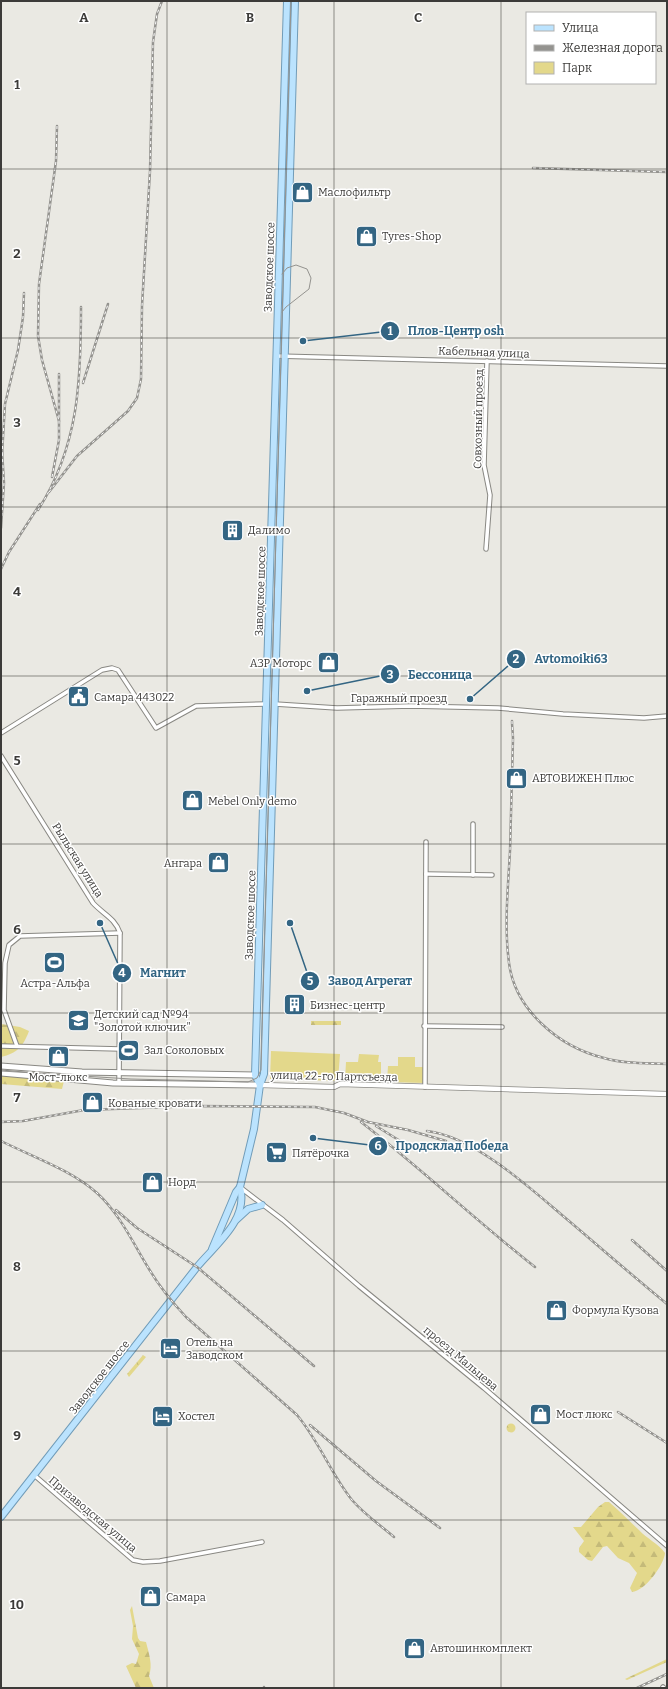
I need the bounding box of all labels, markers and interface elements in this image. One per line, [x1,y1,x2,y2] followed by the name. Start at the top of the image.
[79,10,89,25] text: A
[246,10,254,25] text: B
[414,10,422,25] text: C
[526,12,656,84] legend
[562,21,599,35] text: Улица
[562,41,663,55] text: Железная дорога
[562,61,592,75] text: Парк
[14,77,20,92] text: 1
[290,179,316,205] shop icon: Маслофильтр
[318,186,391,199] place label: Маслофильтр
[261,222,278,312] street label: Заводское шоссе
[353,223,379,249] shop icon: Tyres-Shop
[382,230,442,243] place label: Tyres-Shop
[13,246,21,261] text: 2
[380,319,512,343] callout: Плов-Центр osh
[387,324,393,338] text: 1
[408,324,505,338] text: Плов-Центр osh
[438,344,530,361] street label: Кабельная улица
[471,369,486,469] street label: Совхозный проезд
[13,415,21,430] text: 3
[220,517,246,543] building icon: Далимо
[248,524,290,537] place label: Далимо
[252,546,269,636] street label: Заводское шоссе
[13,584,21,599] text: 4
[506,647,615,671] callout: Avtomoiki63
[315,650,341,676] shop icon: АЗР Моторс
[513,652,520,666] text: 2
[534,652,608,666] text: Avtomoiki63
[250,657,312,670] place label: АЗР Моторс
[380,662,480,686] callout: Бессоница
[387,668,394,682] text: 3
[408,668,472,682] text: Бессоница
[65,684,91,710] public building icon: Самара 443022
[94,691,174,704] place label: Самара 443022
[351,692,448,705] street label: Гаражный проезд
[13,753,21,768] text: 5
[503,765,529,791] shop icon: АВТОВИЖЕН Плюс
[532,772,635,785] place label: АВТОВИЖЕН Плюс
[179,788,205,814] shop icon: Mebel Only demo
[208,795,297,808] place label: Mebel Only demo
[49,821,106,900] street label: Рыльская улица
[205,850,231,876] shop icon: Ангара
[164,857,202,870] place label: Ангара
[242,870,259,960] street label: Заводское шоссе
[13,922,21,937] text: 6
[42,950,68,976] sports icon: Астра-Альфа
[112,961,194,985] callout: Магнит
[118,966,126,980] text: 4
[140,966,186,980] text: Магнит
[300,969,420,993] callout: Завод Агрегат
[307,974,314,988] text: 5
[328,974,413,988] text: Завод Агрегат
[20,977,90,990] place label: Астра-Альфа
[282,992,308,1018] building icon: Бизнес-центр
[310,999,386,1012] place label: Бизнес-центр
[65,1007,91,1033] school or university icon: Детский сад №94 "Золотой ключик"
[94,1008,191,1034] place label: Детский сад №94 "Золотой ключик"
[116,1037,142,1063] sports icon: Зал Соколовых
[45,1044,71,1070] shop icon: Мост-люкс
[144,1044,224,1057] place label: Зал Соколовых
[269,1069,398,1084] street label: улица 22-го Партсъезда
[28,1071,88,1084] place label: Мост-люкс
[14,1090,21,1105] text: 7
[80,1090,106,1116] shop icon: Кованые кровати
[108,1097,202,1110] place label: Кованые кровати
[368,1134,516,1158] callout: Продсклад Победа
[374,1139,382,1153] text: 6
[396,1139,509,1153] text: Продсклад Победа
[263,1140,289,1166] supermarket icon: Пятёрочка
[292,1147,349,1160] place label: Пятёрочка
[140,1169,166,1195] shop icon: Норд
[168,1176,196,1189] place label: Норд
[13,1259,21,1274] text: 8
[544,1297,570,1323] shop icon: Формула Кузова
[572,1304,659,1317] place label: Формула Кузова
[421,1323,501,1393] street label: проезд Мальцева
[158,1335,184,1361] hotel icon: Отель на Заводском
[186,1336,243,1362] place label: Отель на Заводском
[67,1338,132,1417] street label: Заводское шоссе
[528,1401,554,1427] shop icon: Мост люкс
[150,1403,176,1429] hotel icon: Хостел
[556,1408,613,1421] place label: Мост люкс
[178,1410,215,1423] place label: Хостел
[13,1428,21,1443] text: 9
[46,1474,139,1555] street label: Призаводская улица
[138,1584,164,1610] shop icon: Самара
[166,1591,206,1604] place label: Самара
[10,1597,24,1612] text: 10
[402,1635,428,1661] shop icon: Автошинкомплект
[430,1642,532,1655] place label: Автошинкомплект

